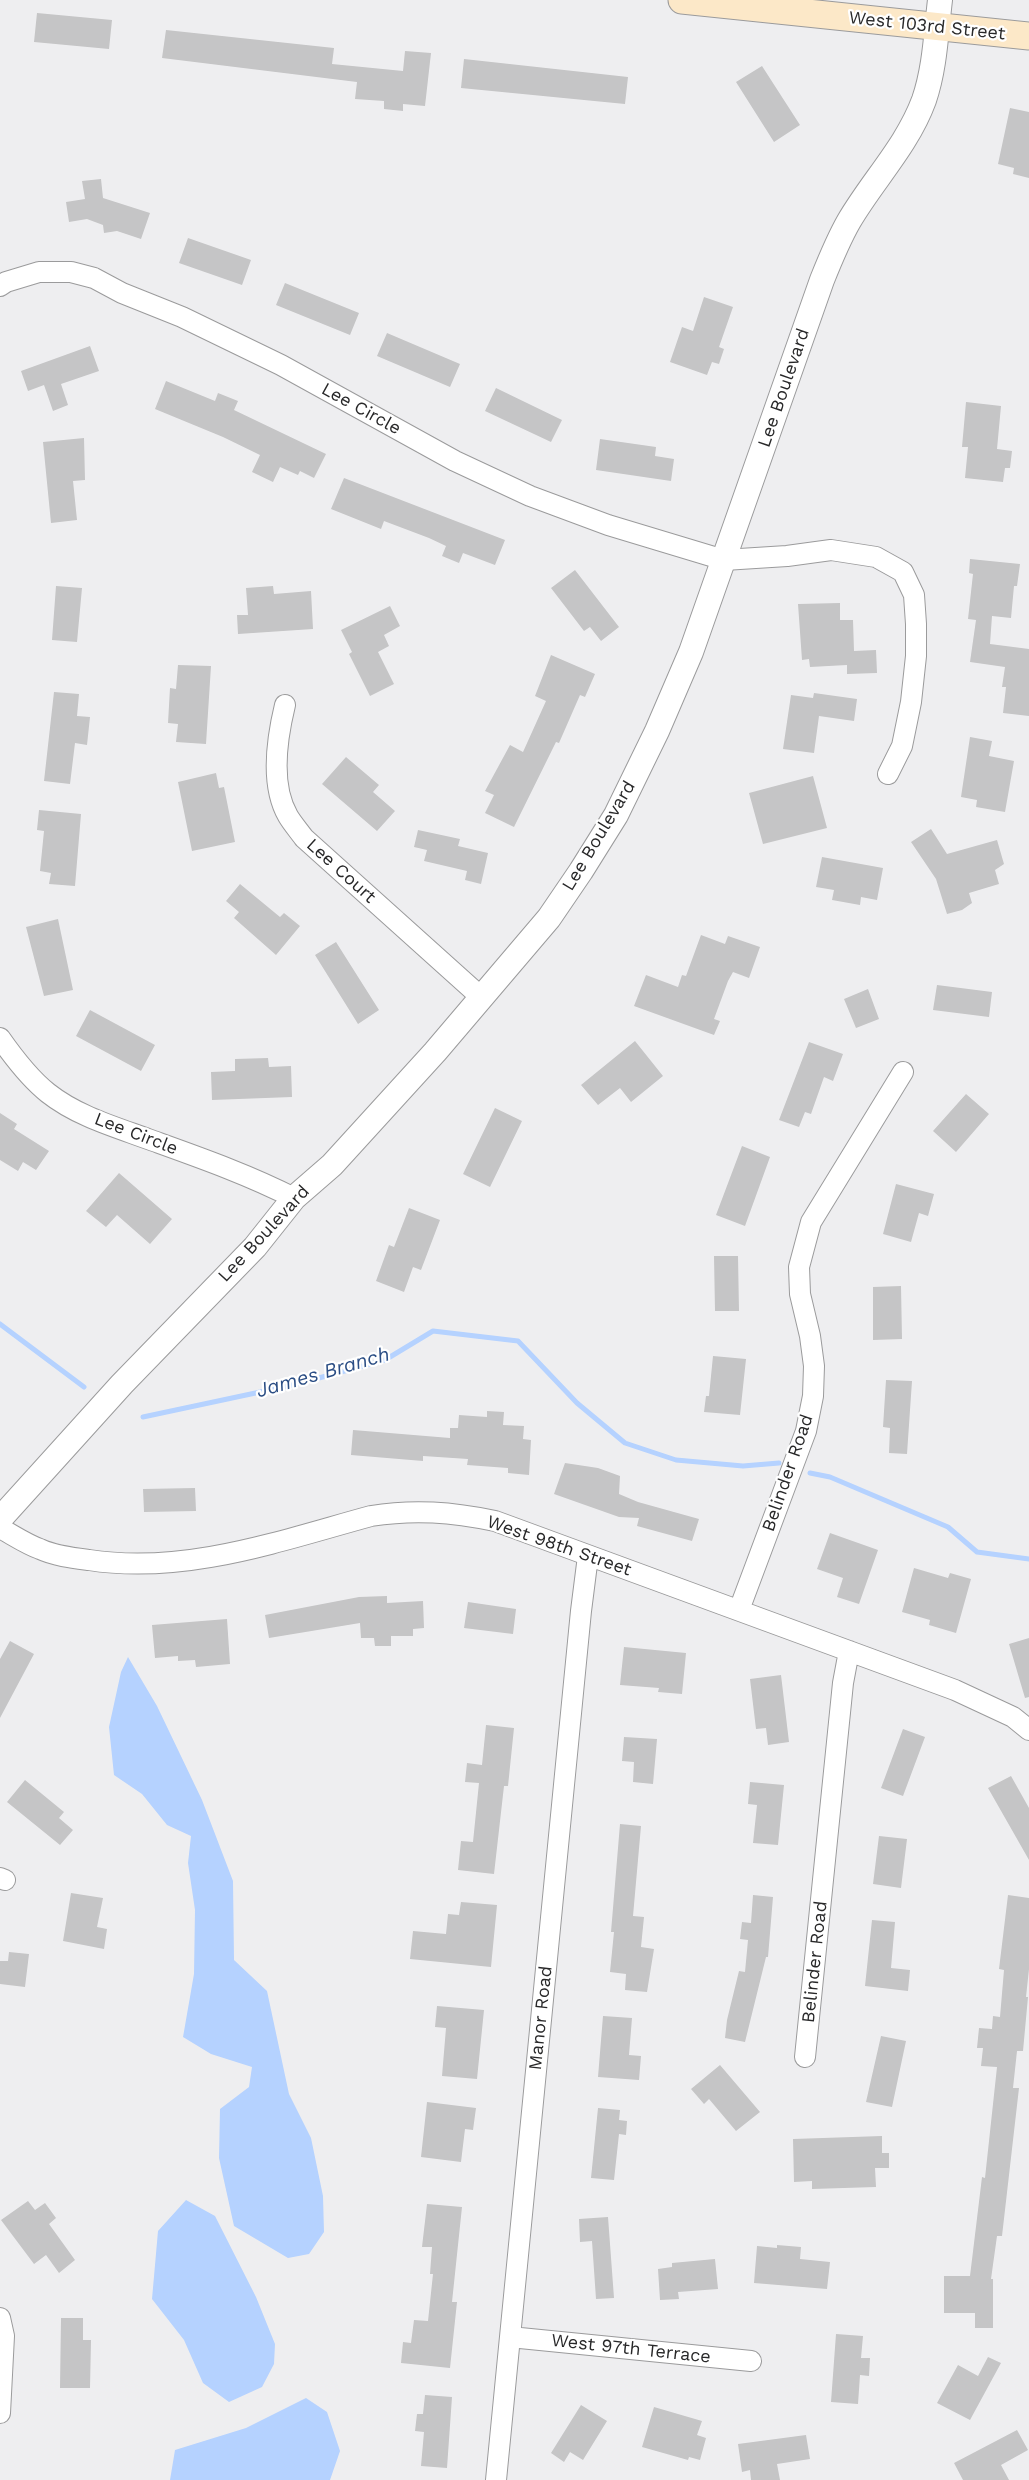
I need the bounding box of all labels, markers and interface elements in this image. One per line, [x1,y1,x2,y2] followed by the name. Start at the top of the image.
[848,7,1006,45] street label: West 103rd Street
[754,326,814,450] street label: Lee Boulevard
[317,378,405,440] street label: Lee Circle
[558,777,640,895] street label: Lee Boulevard
[302,834,380,908] street label: Lee Court
[91,1108,181,1160] street label: Lee Circle
[214,1181,314,1287] street label: Lee Boulevard
[254,1343,392,1403] water label: James Branch
[758,1411,818,1535] street label: Belinder Road
[484,1511,634,1581] street label: West 98th Street
[798,1900,832,2024] street label: Belinder Road
[525,1965,557,2071] street label: Manor Road
[550,2330,712,2368] street label: West 97th Terrace

